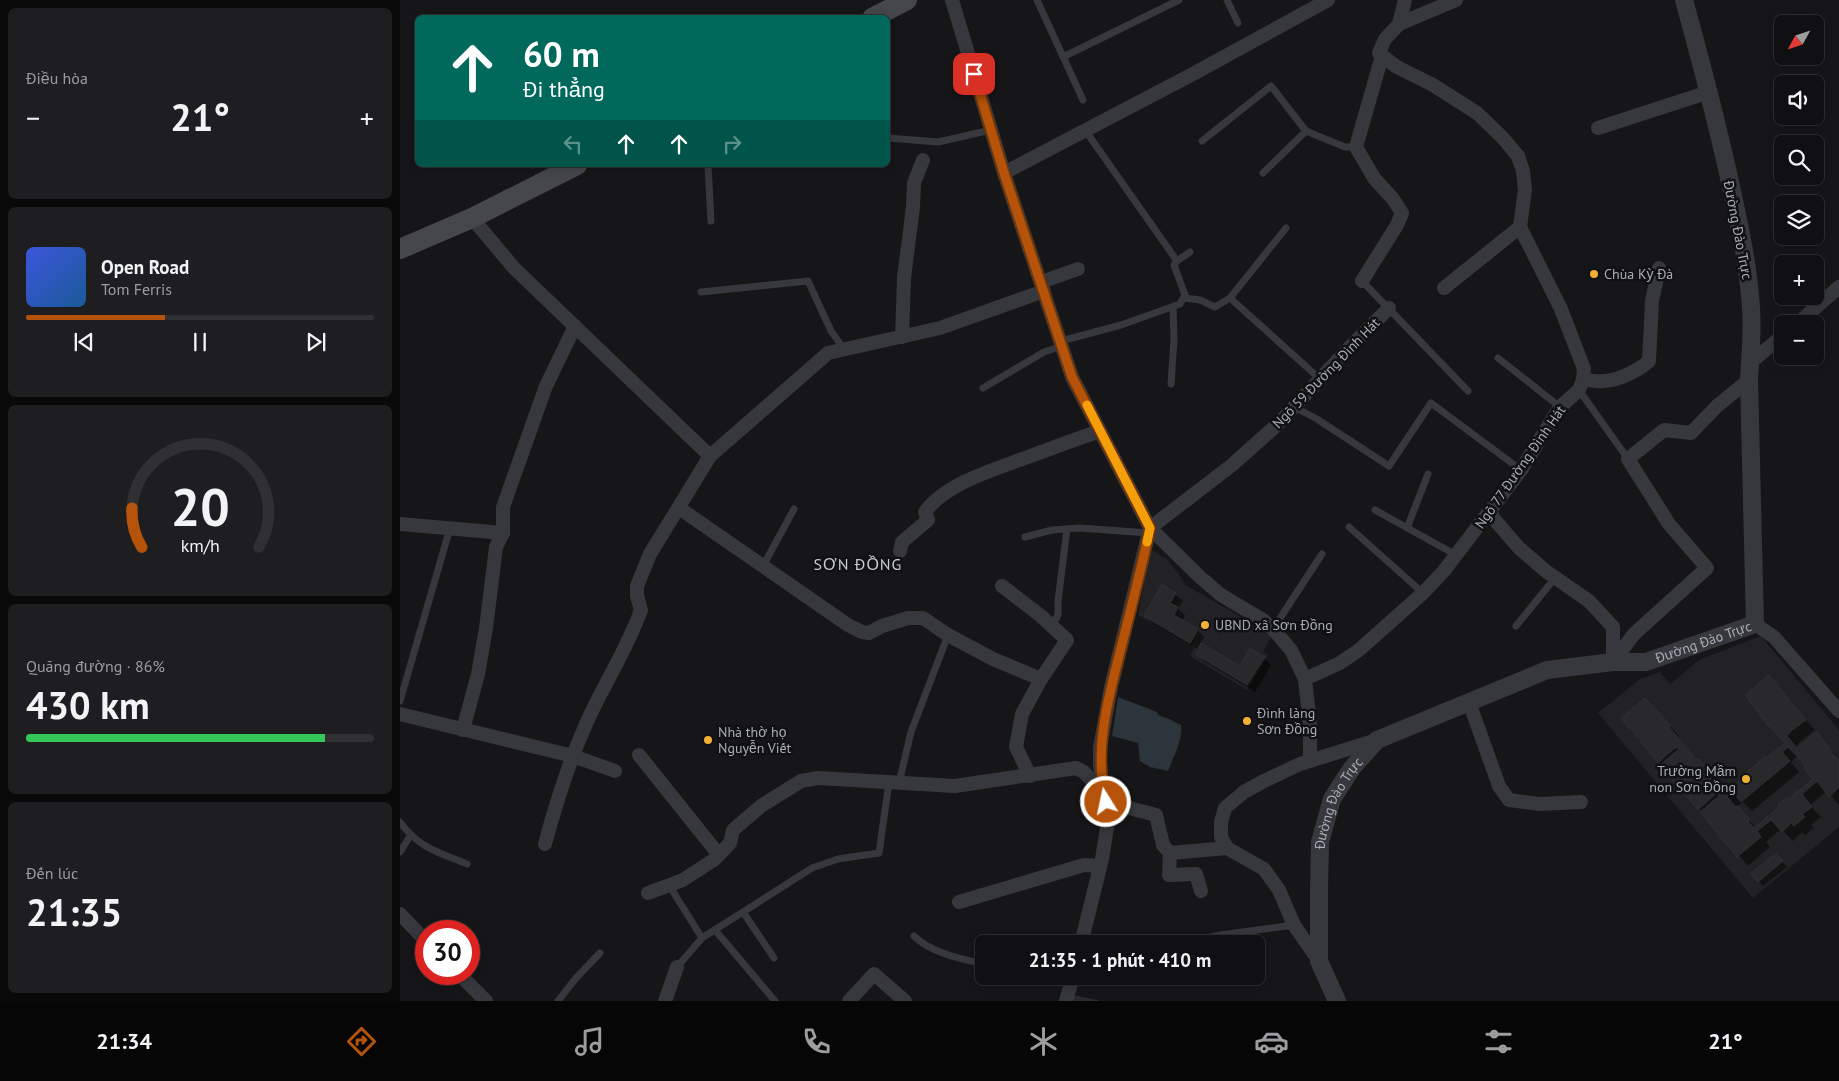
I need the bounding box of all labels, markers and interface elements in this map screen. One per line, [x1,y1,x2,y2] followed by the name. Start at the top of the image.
[1774,15,1824,65] north arrow
[1774,15,1824,365] map controls
[523,31,600,77] text: 60 m
[440,35,505,100] icon: ahead
[953,53,995,95] pin
[960,60,988,88] icon: arrive
[26,68,88,88] text: Điều hòa
[523,75,605,103] text: Đi thẳng
[1774,75,1824,125] button: sound
[170,92,230,141] text: 21°
[26,99,40,136] text: −
[360,99,374,136] text: +
[559,130,587,158] icon: left
[612,130,640,158] icon: ahead
[665,130,693,158] icon: ahead
[718,130,746,158] icon: right
[1774,135,1824,185] button: search
[1719,178,1756,281] street label: Đường Đào Trực
[1774,195,1824,245] button: layers
[101,255,189,279] text: Open Road
[1774,255,1824,305] button: +
[1604,265,1673,283] place label: Chùa Kỳ Đà
[1588,268,1600,280] marker: Chùa Kỳ Đà
[101,279,172,299] text: Tom Ferris
[1268,314,1384,432] street label: Ngõ 59 Đường Đình Hát
[1774,315,1824,365] button: −
[70,328,98,356] icon: previous
[186,328,214,356] icon: pause
[302,328,330,356] icon: next
[1471,402,1569,532] street label: Ngõ 77 Đường Đình Hát
[171,473,229,540] text: 20
[180,534,220,557] text: km/h
[814,554,902,574] district label: SƠN ĐỒNG
[1215,616,1333,634] place label: UBND xã Sơn Đồng
[1652,617,1754,667] street label: Đường Đào Trực
[1199,619,1211,631] marker: UBND xã Sơn Đồng
[26,656,165,676] text: Quãng đường · 86%
[26,680,150,729] text: 430 km
[1256,704,1317,738] place label: Đình làng Sơn Đồng
[1241,715,1253,727] marker: Đình làng Sơn Đồng
[718,723,792,757] place label: Nhà thờ họ Nguyễn Viết
[702,734,714,746] marker: Nhà thờ họ Nguyễn Viết
[1311,753,1367,850] street label: Đường Đào Trực
[1649,762,1736,796] place label: Trường Mầm non Sơn Đồng
[1740,773,1752,785] marker: Trường Mầm non Sơn Đồng
[1079,775,1131,827] position arrow
[26,863,78,883] text: Đến lúc
[26,887,122,936] text: 21:35
[415,920,480,985] speed limit sign: 30
[1029,948,1211,972] text: 21:35 · 1 phút · 410 m
[344,1024,379,1059] icon: directions
[572,1024,607,1059] icon: music
[799,1024,834,1059] icon: phone
[1026,1024,1061,1059] icon: climate
[1254,1024,1289,1059] icon: car
[1481,1024,1516,1059] icon: filters
[96,1027,152,1055] text: 21:34
[1708,1027,1743,1055] text: 21°

